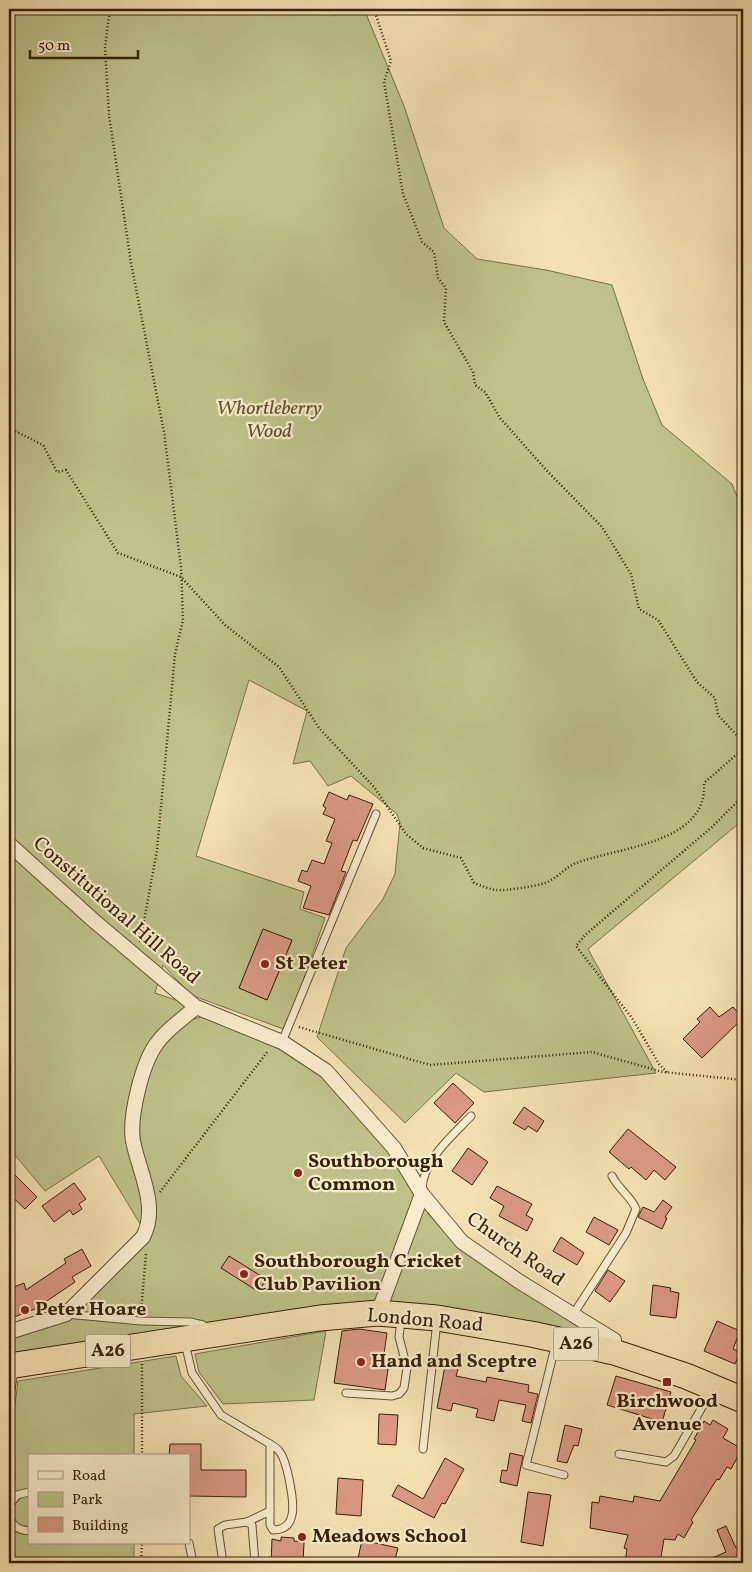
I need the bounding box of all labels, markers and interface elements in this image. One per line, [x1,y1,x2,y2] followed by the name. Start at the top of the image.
[30,28,138,60] scale bar
[38,36,70,57] text: 50 m
[216,395,322,446] park label: Whortleberry Wood
[26,830,206,992] street label: Constitutional Hill Road
[275,950,348,978] place label: St Peter
[259,958,271,970] marker: St Peter
[308,1148,444,1199] place label: Southborough Common
[292,1167,304,1179] marker: Southborough Common
[460,1206,570,1294] street label: Church Road
[254,1248,462,1299] place label: Southborough Cricket Club Pavilion
[238,1268,250,1280] marker: Southborough Cricket Club Pavilion
[35,1296,146,1324] place label: Peter Hoare
[366,1302,484,1340] street label: London Road
[19,1304,31,1316] marker: Peter Hoare
[554,1328,598,1360] road number: A26
[86,1334,130,1368] road number: A26
[371,1348,537,1376] place label: Hand and Sceptre
[355,1356,367,1368] marker: Hand and Sceptre
[661,1376,673,1388] marker: Birchwood Avenue
[616,1388,718,1439] place label: Birchwood Avenue
[28,1454,190,1544] legend
[72,1466,106,1487] text: Road
[72,1490,103,1511] text: Park
[72,1516,129,1537] text: Building
[312,1523,467,1551] place label: Meadows School
[296,1531,308,1543] marker: Meadows School

